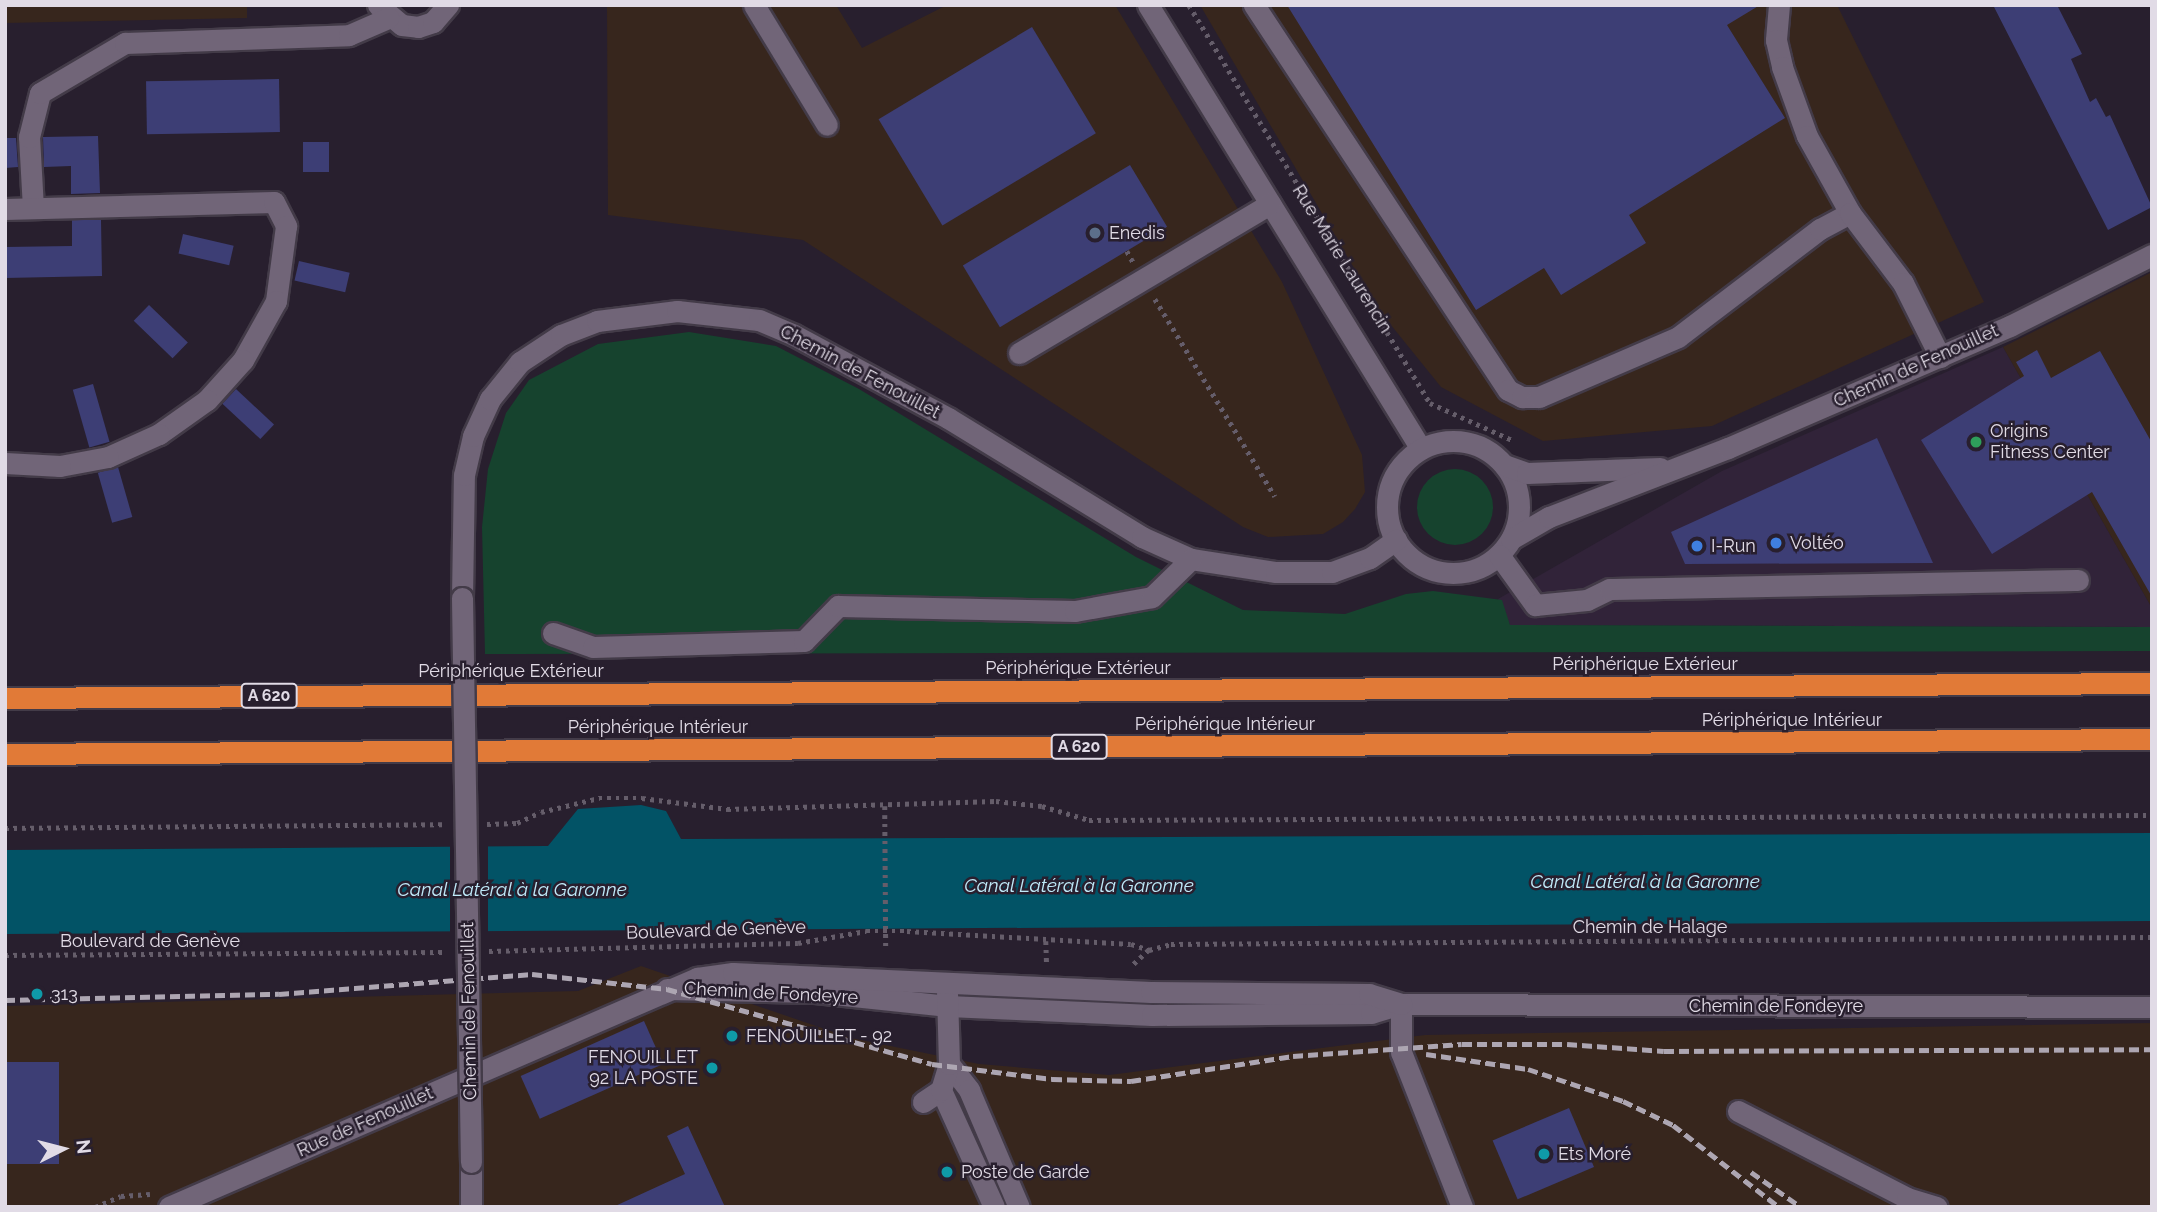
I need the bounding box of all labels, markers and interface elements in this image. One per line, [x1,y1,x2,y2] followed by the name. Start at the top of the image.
[1288,181,1396,337] street label: Rue Marie Laurencin
[1109,222,1165,244] place label: Enedis
[1087,225,1103,241] marker: Enedis
[1830,320,2002,412] street label: Chemin de Fenouillet
[776,321,944,423] street label: Chemin de Fenouillet
[1990,421,2110,464] place label: Origins Fitness Center
[1968,434,1984,450] marker: Origins Fitness Center
[1790,532,1844,554] place label: Voltéo
[1711,535,1756,557] place label: I-Run
[1768,535,1784,551] marker: Voltéo
[1689,538,1705,554] marker: I-Run
[1552,653,1738,675] street label: Périphérique Extérieur
[985,657,1171,679] street label: Périphérique Extérieur
[418,660,604,682] street label: Périphérique Extérieur
[239,684,299,708] road number: A 620
[1702,709,1882,731] street label: Périphérique Intérieur
[1135,713,1315,735] street label: Périphérique Intérieur
[568,716,748,738] street label: Périphérique Intérieur
[1049,734,1109,760] road number: A 620
[1530,871,1760,893] water label: Canal Latéral à la Garonne
[964,875,1194,897] water label: Canal Latéral à la Garonne
[397,879,627,901] water label: Canal Latéral à la Garonne
[626,916,806,944] street label: Boulevard de Genève
[1573,916,1727,938] street label: Chemin de Halage
[457,922,481,1100] street label: Chemin de Fenouillet
[60,930,240,952] street label: Boulevard de Genève
[683,978,859,1008] street label: Chemin de Fondeyre
[51,983,78,1005] place label: 313
[29,986,45,1002] marker: 313
[1689,995,1863,1017] street label: Chemin de Fondeyre
[746,1025,893,1047] place label: FENOUILLET - 92
[724,1028,740,1044] marker: FENOUILLET - 92
[588,1047,698,1090] place label: FENOUILLET 92 LA POSTE
[704,1060,720,1076] marker: FENOUILLET 92 LA POSTE
[294,1082,436,1162] street label: Rue de Fenouillet
[28,1114,98,1184] north arrow
[72,1138,96,1155] text: N
[1558,1143,1631,1165] place label: Ets Moré
[1536,1146,1552,1162] marker: Ets Moré
[961,1161,1089,1183] place label: Poste de Garde
[939,1164,955,1180] marker: Poste de Garde

